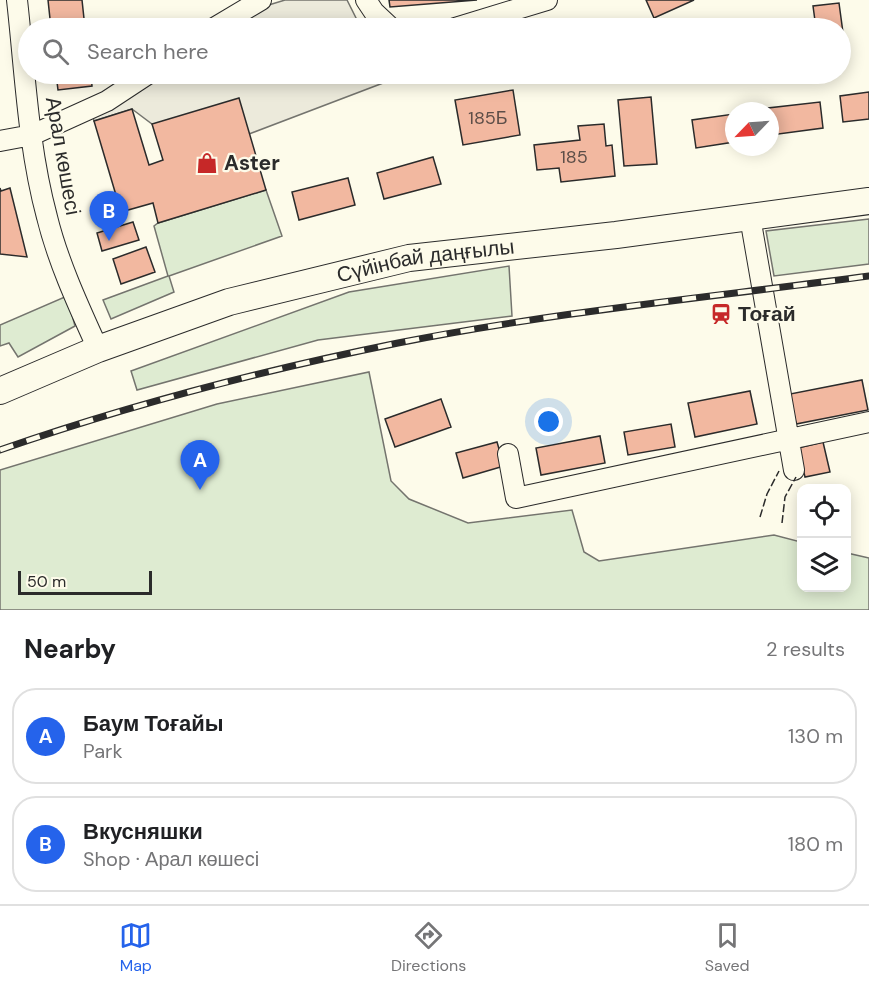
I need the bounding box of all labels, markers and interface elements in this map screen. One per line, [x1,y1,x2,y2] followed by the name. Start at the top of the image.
[18,18,851,84] search box
[39,35,72,68] icon: search
[87,37,208,66] text: Search here
[39,95,87,217] street label: Арал көшесі
[725,102,779,156] north arrow
[468,106,508,130] house number: 185Б
[560,145,588,169] house number: 185
[224,149,280,177] place label: Aster
[195,151,219,175] shop icon: Aster
[90,192,128,241] pin: B
[334,232,516,289] street label: Сүйінбай даңғылы
[738,300,796,328] place label: Тоғай
[709,302,733,326] station icon: Тоғай
[534,407,563,436] your location
[180,440,220,490] pin: A
[797,484,851,592] map controls
[797,484,851,538] button: locate
[797,538,851,592] button: layers
[18,568,152,596] scale bar
[27,571,66,592] text: 50 m
[24,632,116,666] text: Nearby
[766,636,845,662] text: 2 results
[83,709,224,738] text: Баум Тоғайы
[38,723,53,749] text: A
[788,723,843,749] text: 130 m
[83,738,123,764] text: Park
[83,817,203,846] text: Вкусняшки
[39,831,52,857] text: B
[788,831,843,857] text: 180 m
[83,846,259,872] text: Shop · Арал көшесі
[119,919,152,976] tab: Map
[391,919,466,976] tab: Directions
[705,919,750,976] tab: Saved

